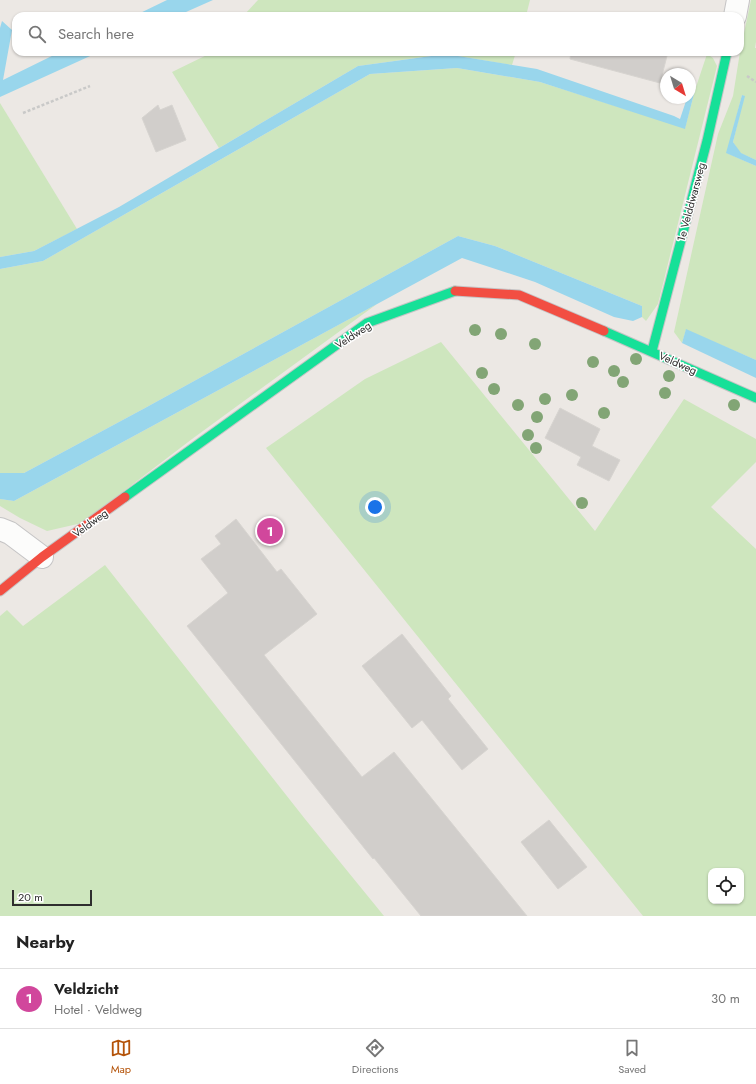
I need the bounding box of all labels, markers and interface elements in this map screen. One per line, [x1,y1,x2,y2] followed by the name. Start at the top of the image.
[12,12,744,56] search box
[26,23,48,45] icon: search
[58,23,134,45] text: Search here
[660,68,696,104] north arrow
[673,161,709,243] street label: 1e Velddwarsweg
[332,317,374,353] street label: Veldweg
[656,348,700,378] street label: Veldweg
[365,497,385,517] your location
[69,505,111,541] street label: Veldweg
[257,516,283,546] pin: 1
[708,868,744,904] map controls
[708,868,744,904] button: locate
[12,888,92,907] scale bar
[18,889,43,905] text: 20 m
[16,930,74,954] text: Nearby
[54,978,118,1000] text: Veldzicht
[26,989,32,1008] text: 1
[711,989,740,1008] text: 30 m
[54,1000,142,1019] text: Hotel · Veldweg
[110,1037,132,1077] tab: Map
[352,1037,398,1077] tab: Directions
[618,1037,646,1077] tab: Saved

